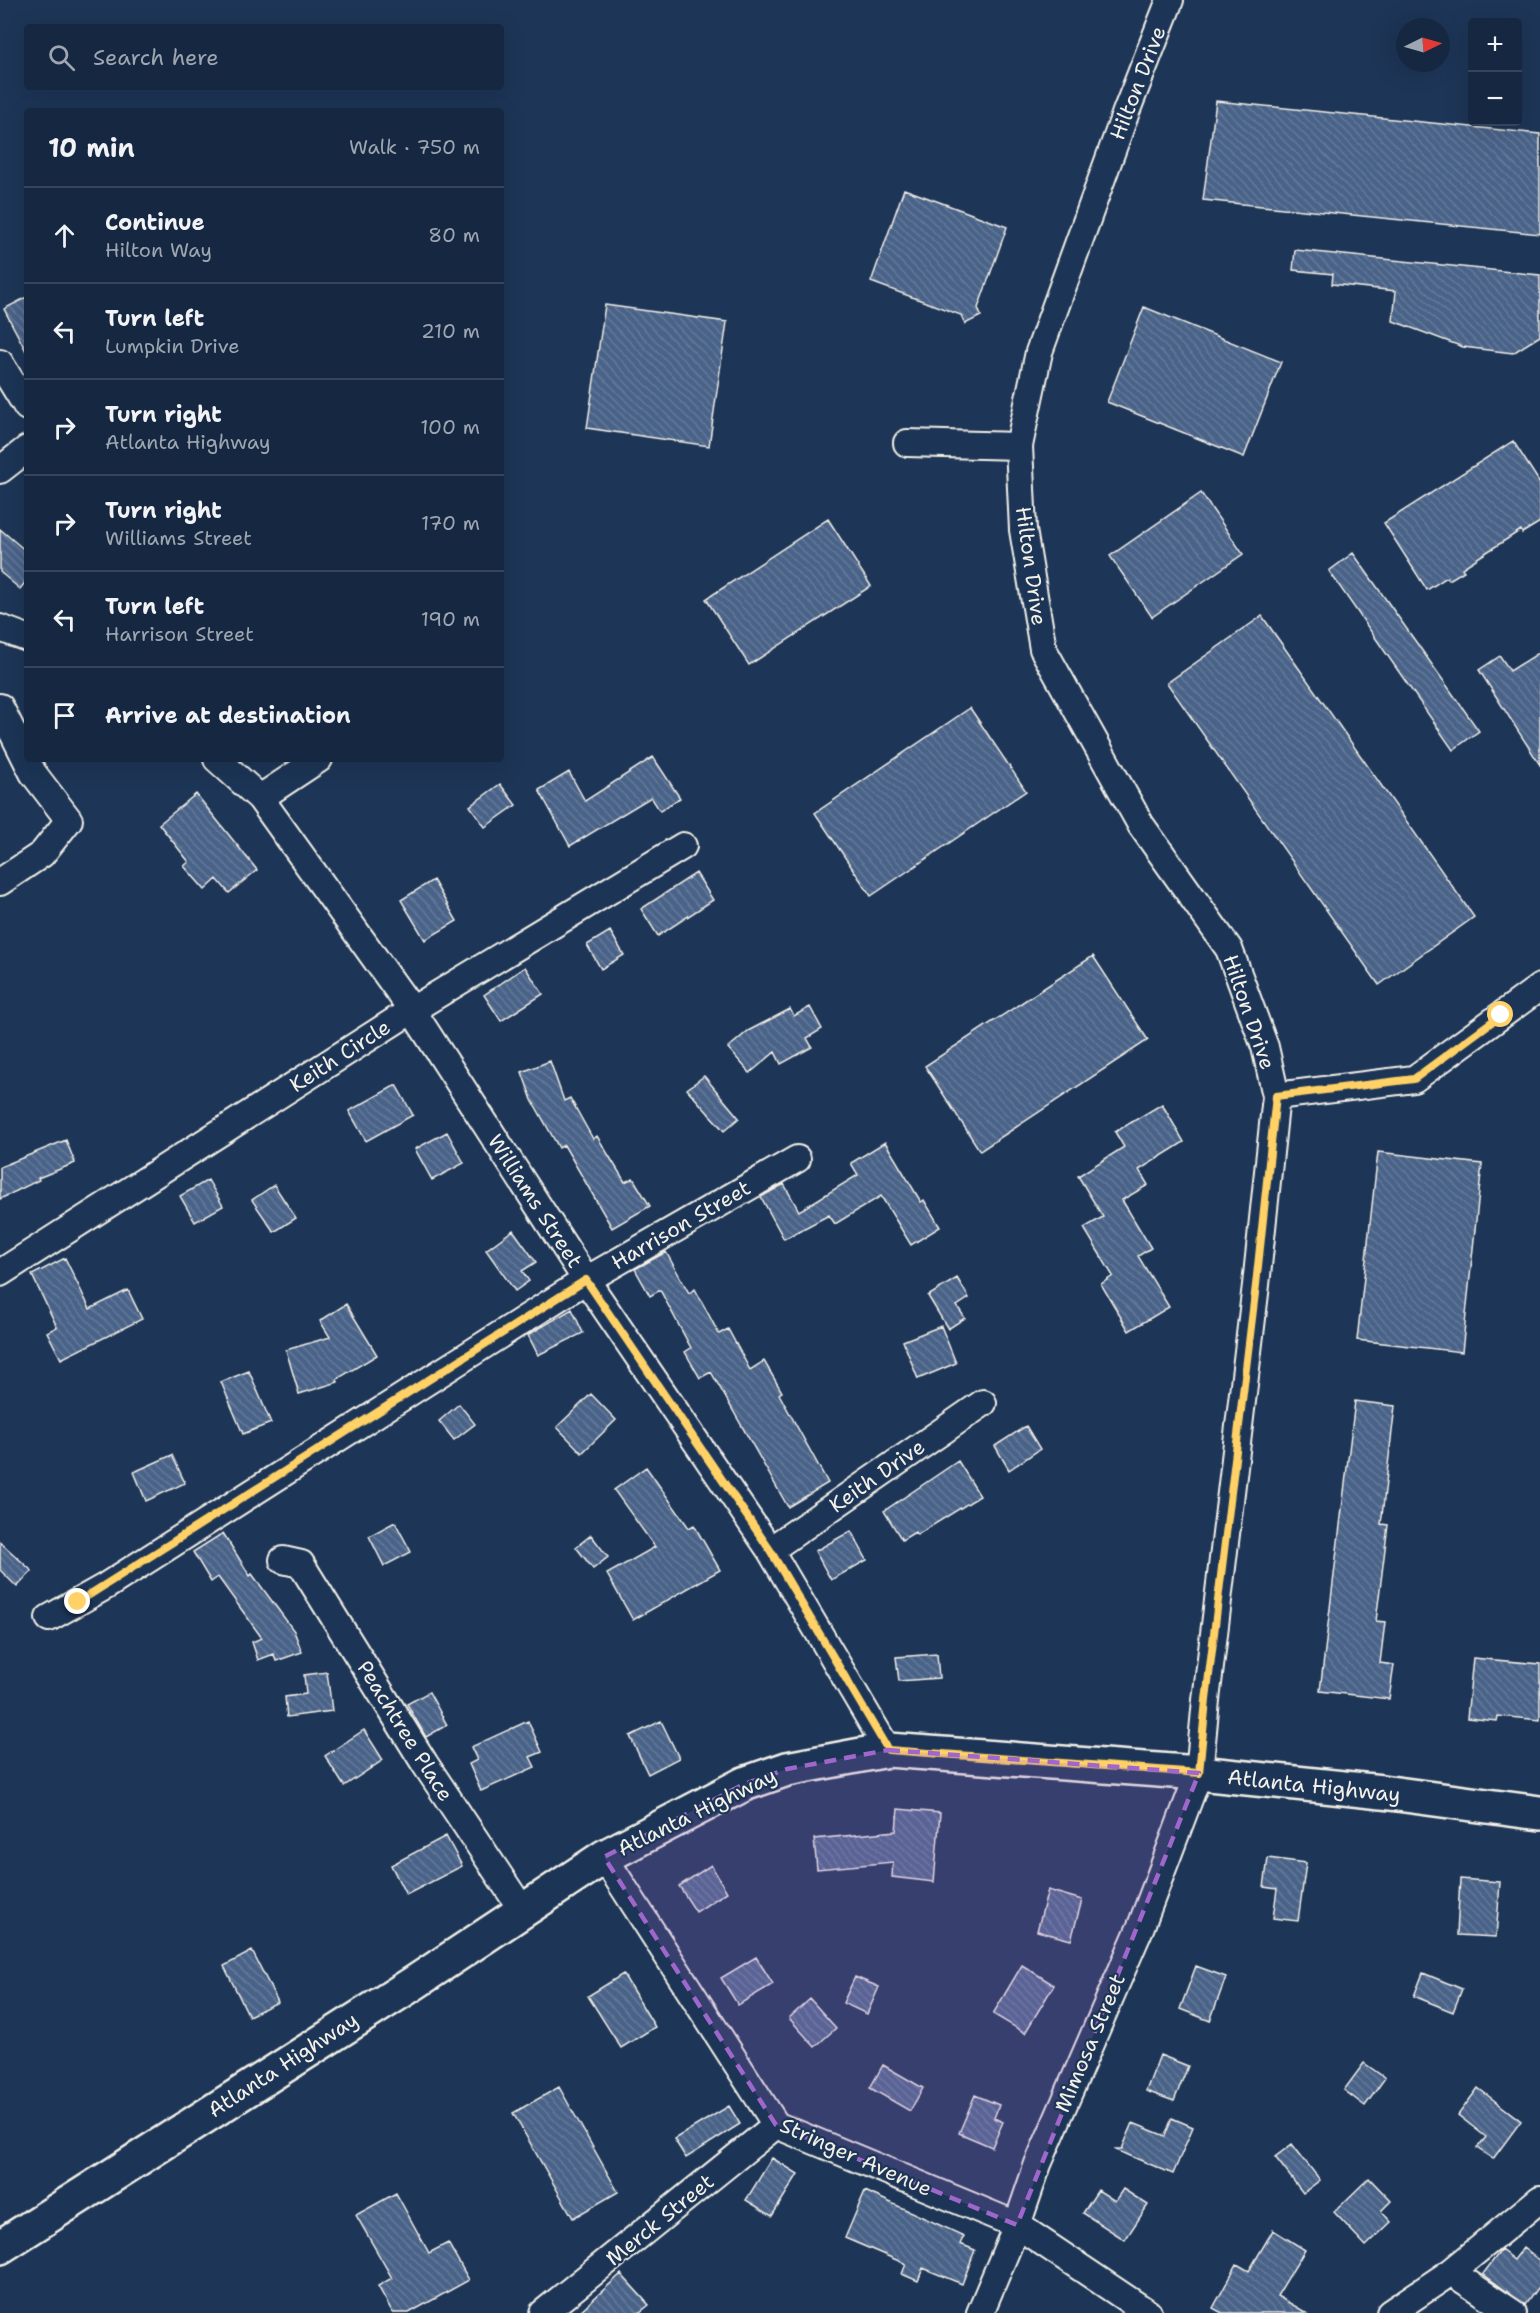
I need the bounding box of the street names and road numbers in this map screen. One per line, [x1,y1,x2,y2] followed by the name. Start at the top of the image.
[1103,22,1173,144] street label: Hilton Drive
[1009,505,1053,627] street label: Hilton Drive
[1216,951,1282,1073] street label: Hilton Drive
[284,1013,396,1099] street label: Keith Circle
[481,1129,589,1273] street label: Williams Street
[606,1174,756,1276] street label: Harrison Street
[824,1433,930,1519] street label: Keith Drive
[351,1655,459,1807] street label: Peachtree Place
[613,1761,781,1863] street label: Atlanta Highway
[1226,1763,1402,1809] street label: Atlanta Highway
[1048,1969,1132,2117] street label: Mimosa Street
[202,2006,364,2124] street label: Atlanta Highway
[776,2111,936,2203] street label: Stringer Avenue
[600,2168,720,2272] street label: Merck Street

